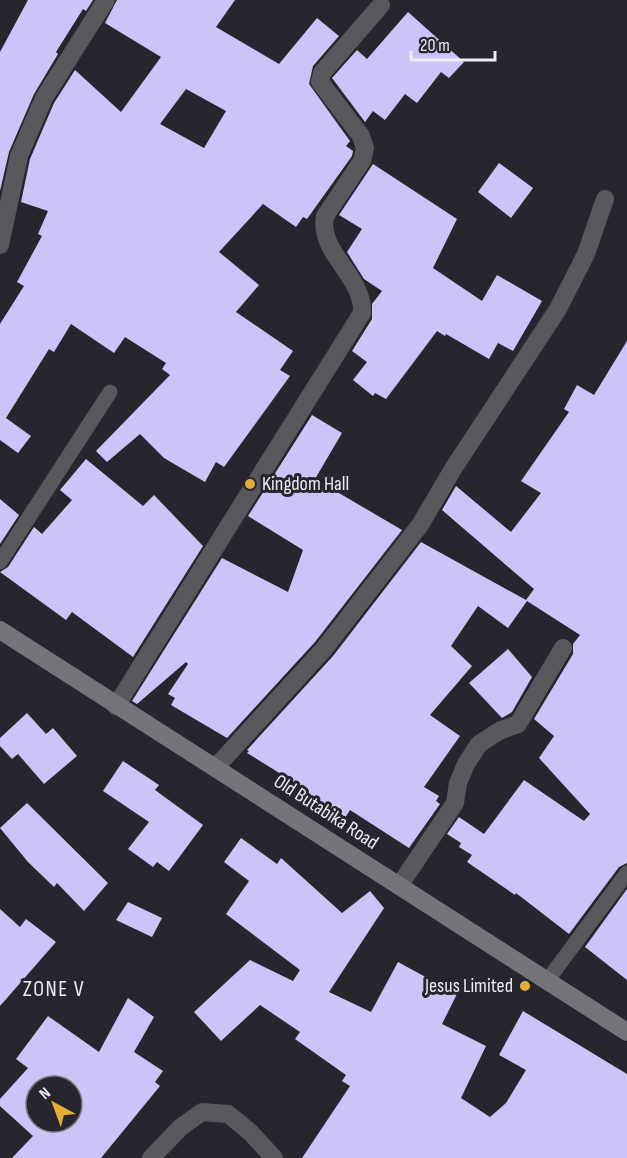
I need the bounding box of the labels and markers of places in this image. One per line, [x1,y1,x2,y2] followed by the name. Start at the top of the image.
[262,472,349,496] place label: Kingdom Hall
[243,477,257,491] marker: Kingdom Hall
[424,974,513,998] place label: Jesus Limited
[518,979,532,993] marker: Jesus Limited

